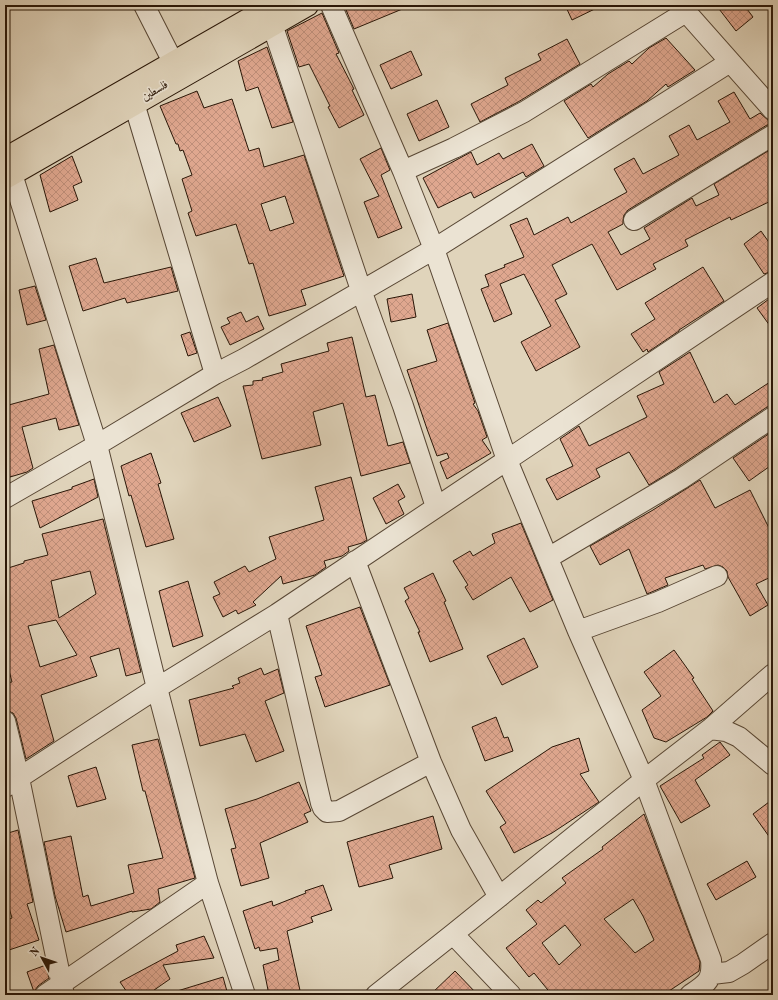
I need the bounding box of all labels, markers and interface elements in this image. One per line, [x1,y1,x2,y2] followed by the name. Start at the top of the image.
[140,79,170,103] street label: فلسطين
[22,938,62,978] north arrow
[29,945,43,959] text: N

